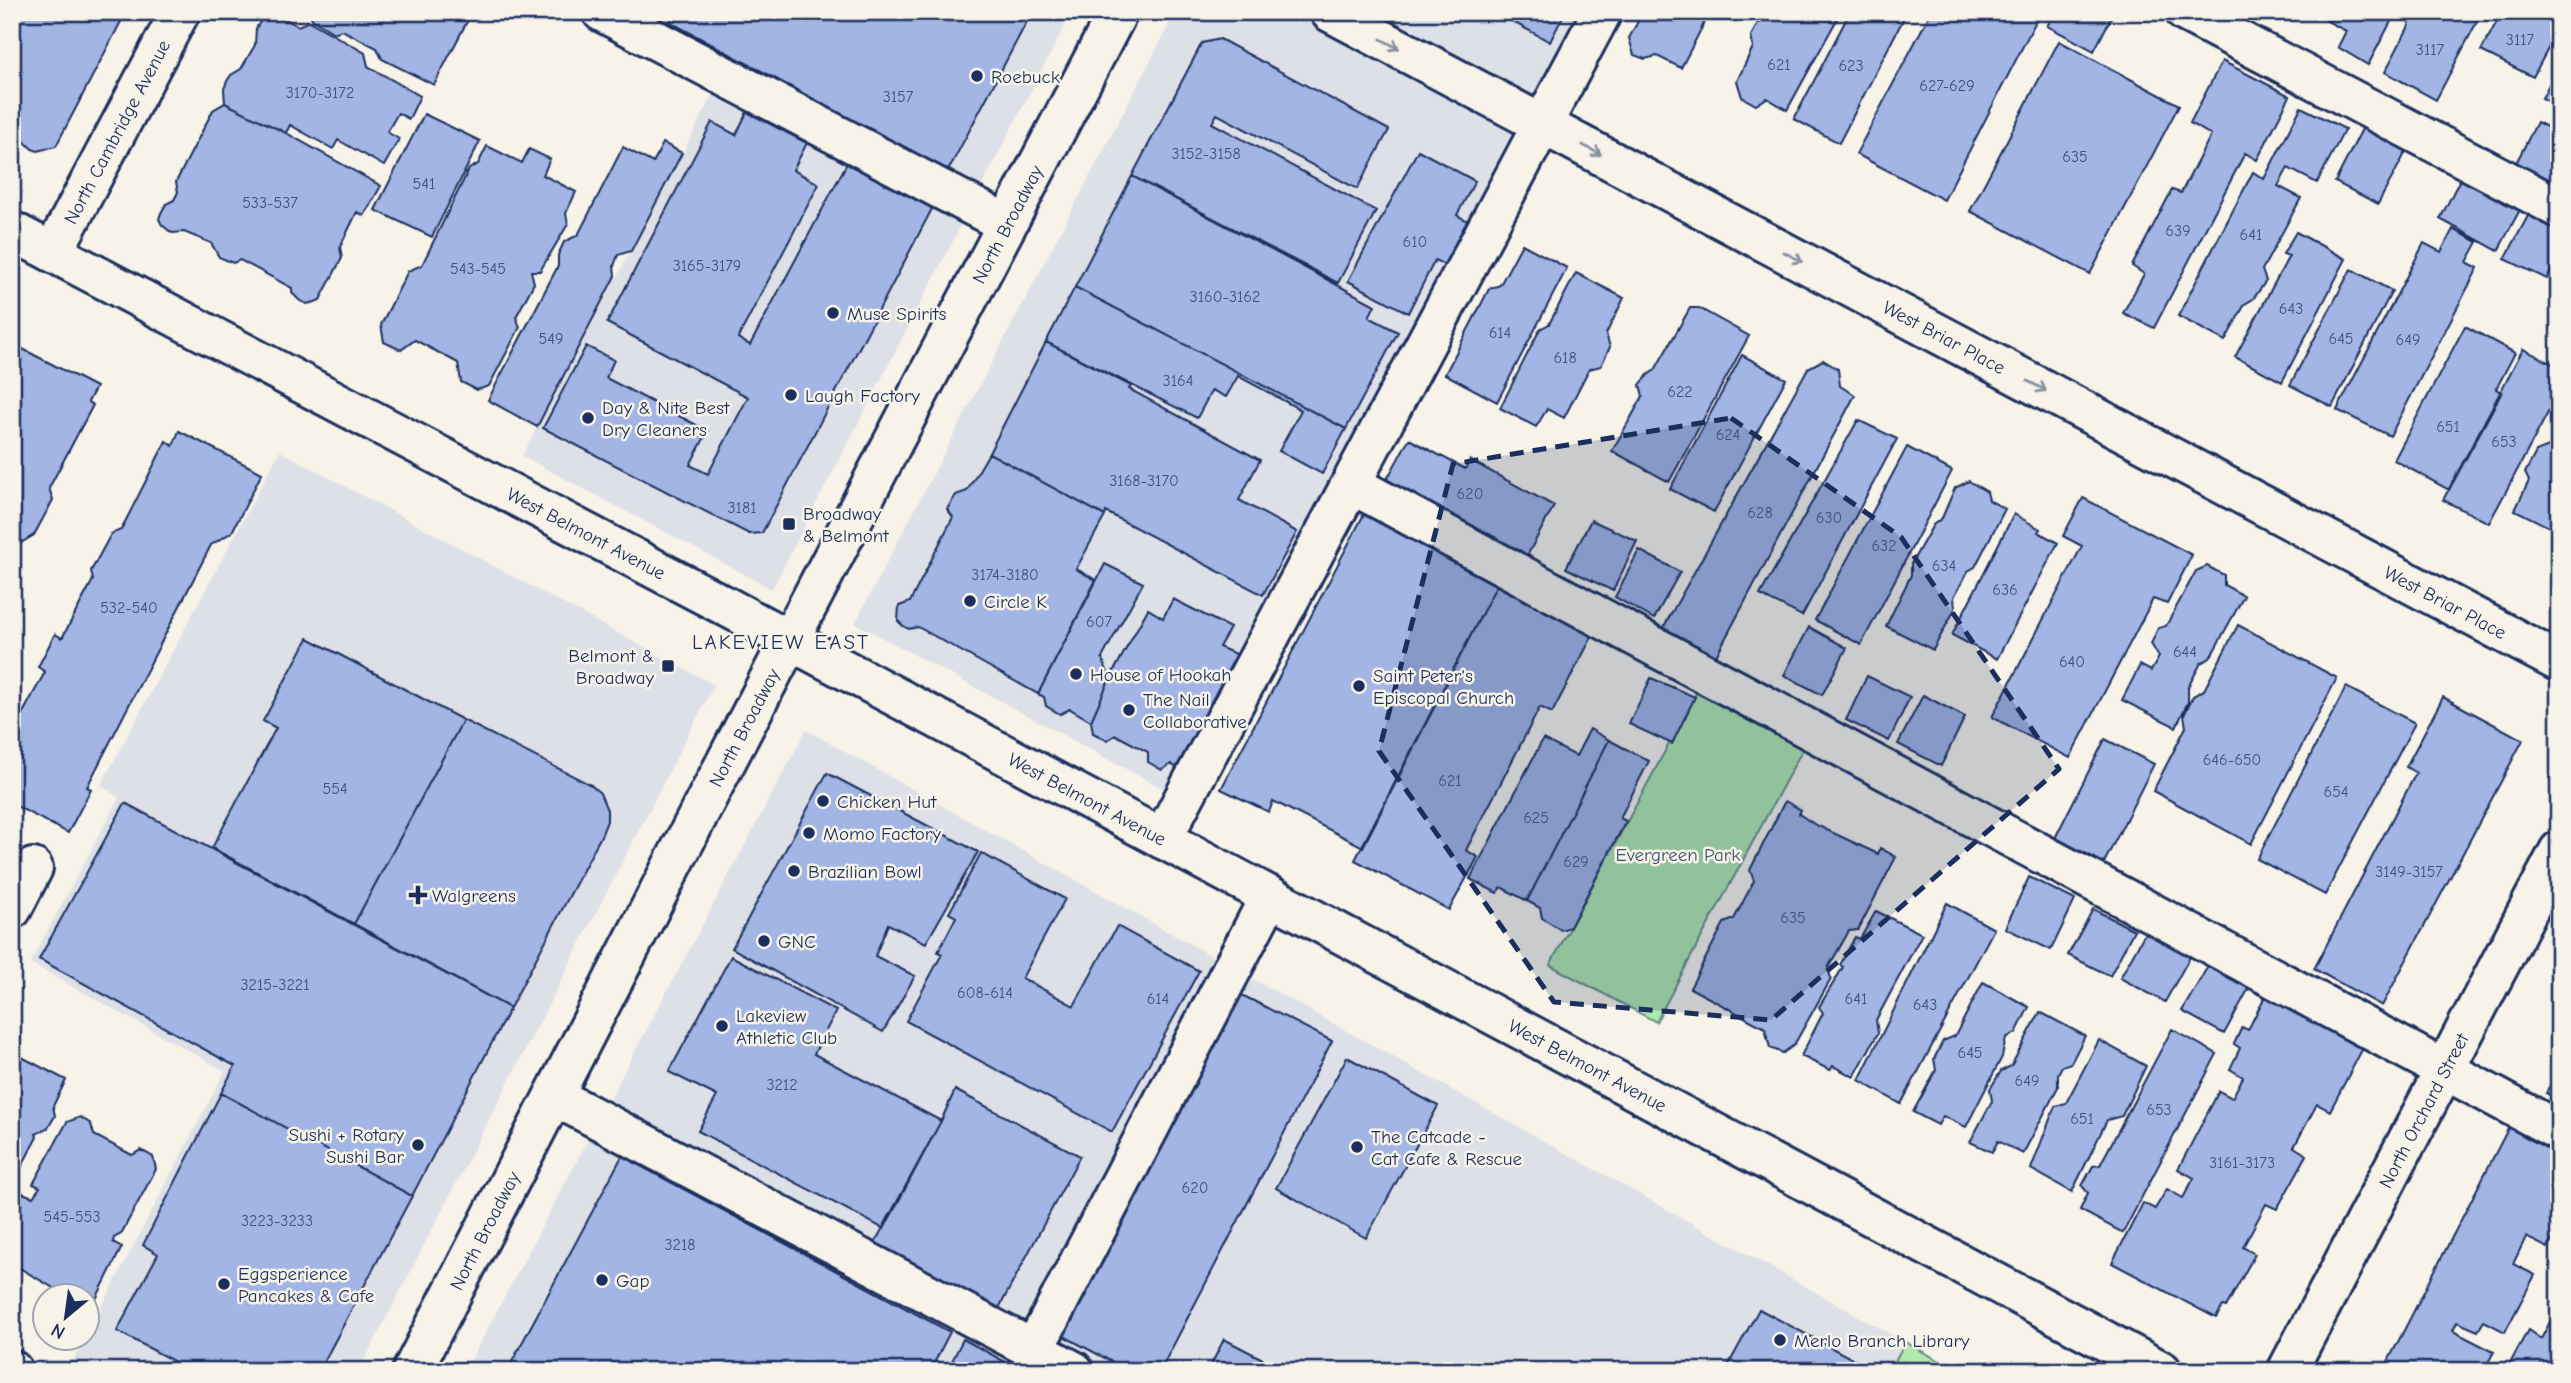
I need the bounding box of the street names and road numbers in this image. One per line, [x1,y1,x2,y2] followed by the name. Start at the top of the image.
[60,36,175,228] street label: North Cambridge Avenue
[968,161,1048,288] street label: North Broadway
[1879,297,2009,379] street label: West Briar Place
[503,483,669,585] street label: West Belmont Avenue
[2380,562,2510,644] street label: West Briar Place
[705,665,785,791] street label: North Broadway
[1004,749,1170,851] street label: West Belmont Avenue
[1505,1015,1670,1117] street label: West Belmont Avenue
[2375,1029,2474,1192] street label: North Orchard Street
[446,1168,525,1294] street label: North Broadway

